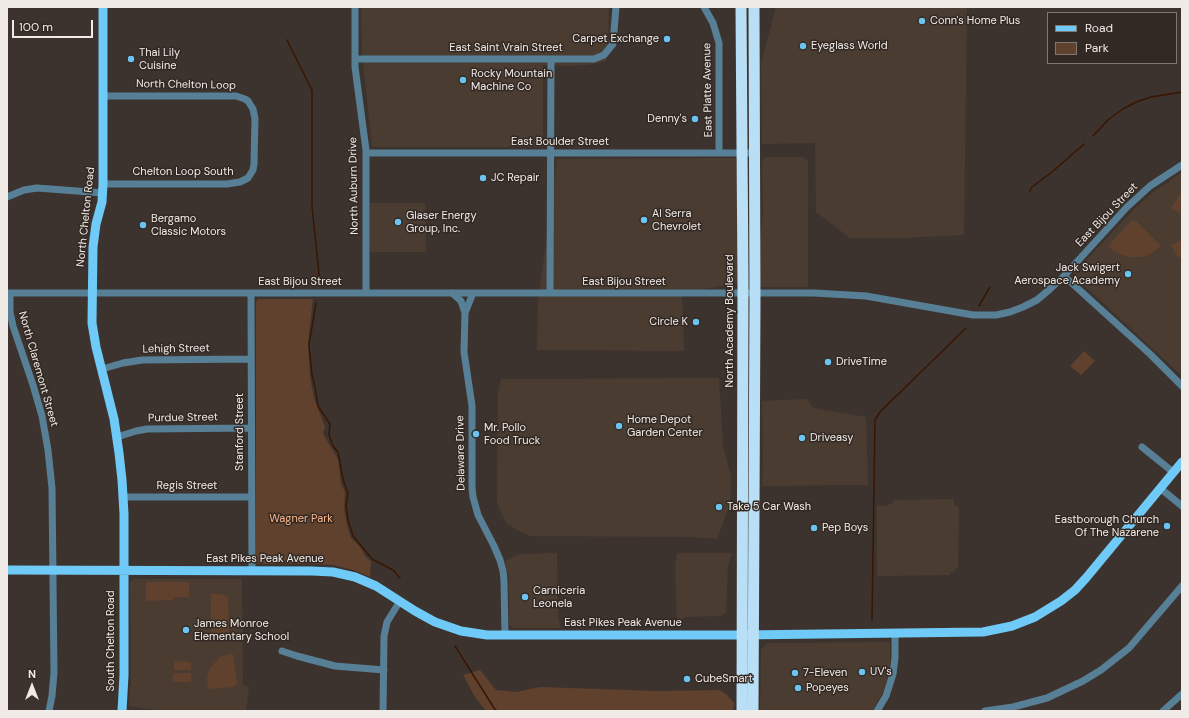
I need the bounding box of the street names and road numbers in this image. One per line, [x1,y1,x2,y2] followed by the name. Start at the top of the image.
[449,41,563,55] street label: East Saint Vrain Street
[701,43,715,137] street label: East Platte Avenue
[136,78,236,92] street label: North Chelton Loop
[511,135,609,149] street label: East Boulder Street
[347,137,361,235] street label: North Auburn Drive
[132,165,234,179] street label: Chelton Loop South
[74,166,98,268] street label: North Chelton Road
[1073,180,1141,250] street label: East Bijou Street
[723,254,737,388] street label: North Academy Boulevard
[258,275,342,289] street label: East Bijou Street
[582,275,666,289] street label: East Bijou Street
[15,310,61,428] street label: North Claremont Street
[142,342,210,356] street label: Lehigh Street
[233,393,247,471] street label: Stanford Street
[148,411,218,425] street label: Purdue Street
[454,415,468,491] street label: Delaware Drive
[157,479,217,493] street label: Regis Street
[206,552,324,566] street label: East Pikes Peak Avenue
[104,590,118,692] street label: South Chelton Road
[564,616,682,630] street label: East Pikes Peak Avenue

